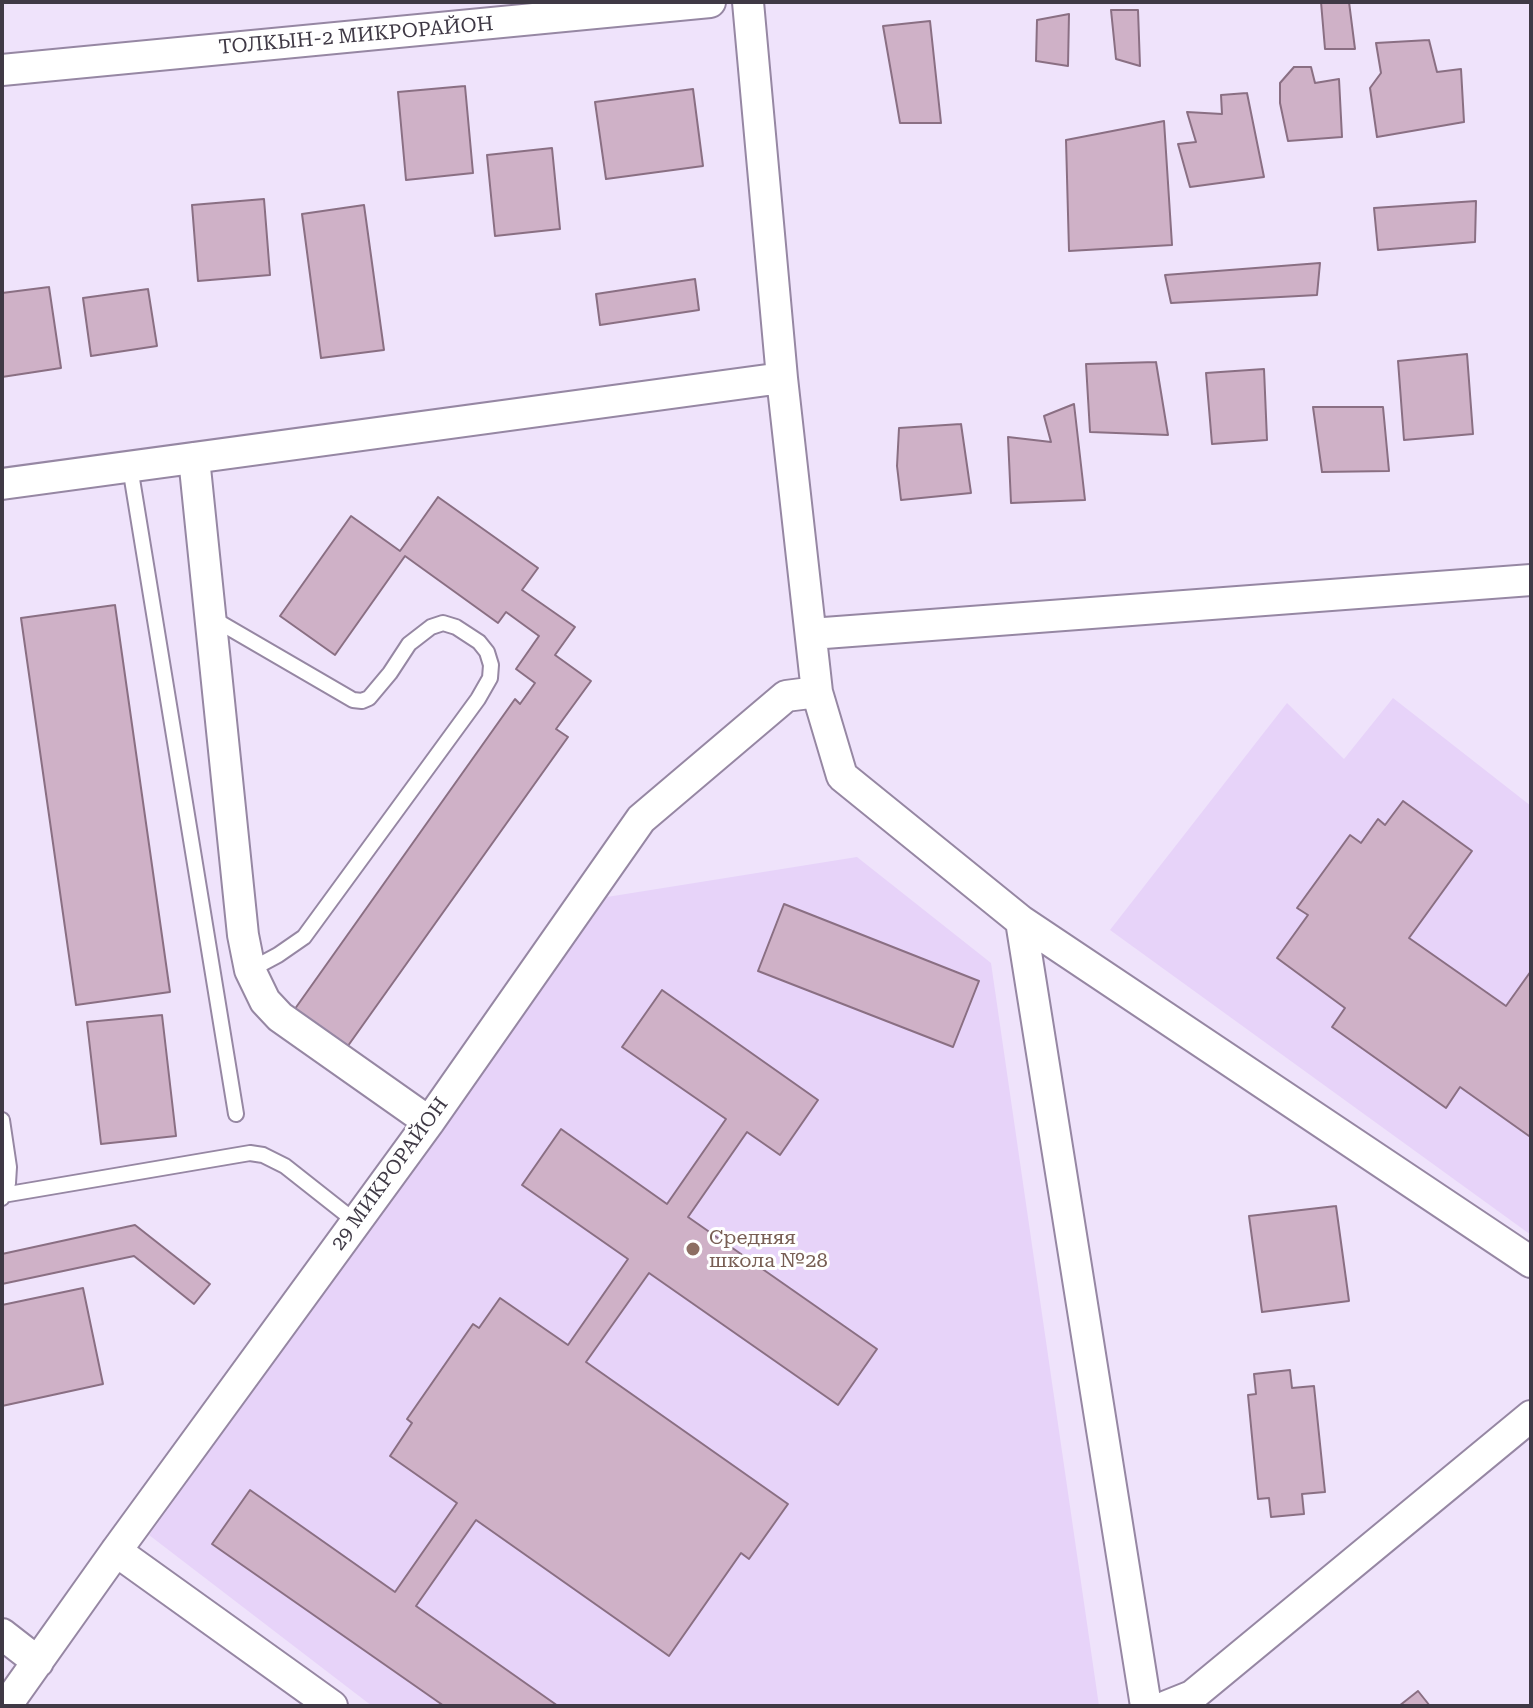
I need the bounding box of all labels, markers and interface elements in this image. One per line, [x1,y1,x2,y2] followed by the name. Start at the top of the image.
[218,12,494,60] street label: ТОЛКЫН-2 МИКРОРАЙОН
[327,1093,453,1255] street label: 29 МИКРОРАЙОН
[709,1226,828,1273] place label: Средняя школа №28
[684,1240,702,1258] marker: Средняя школа №28

